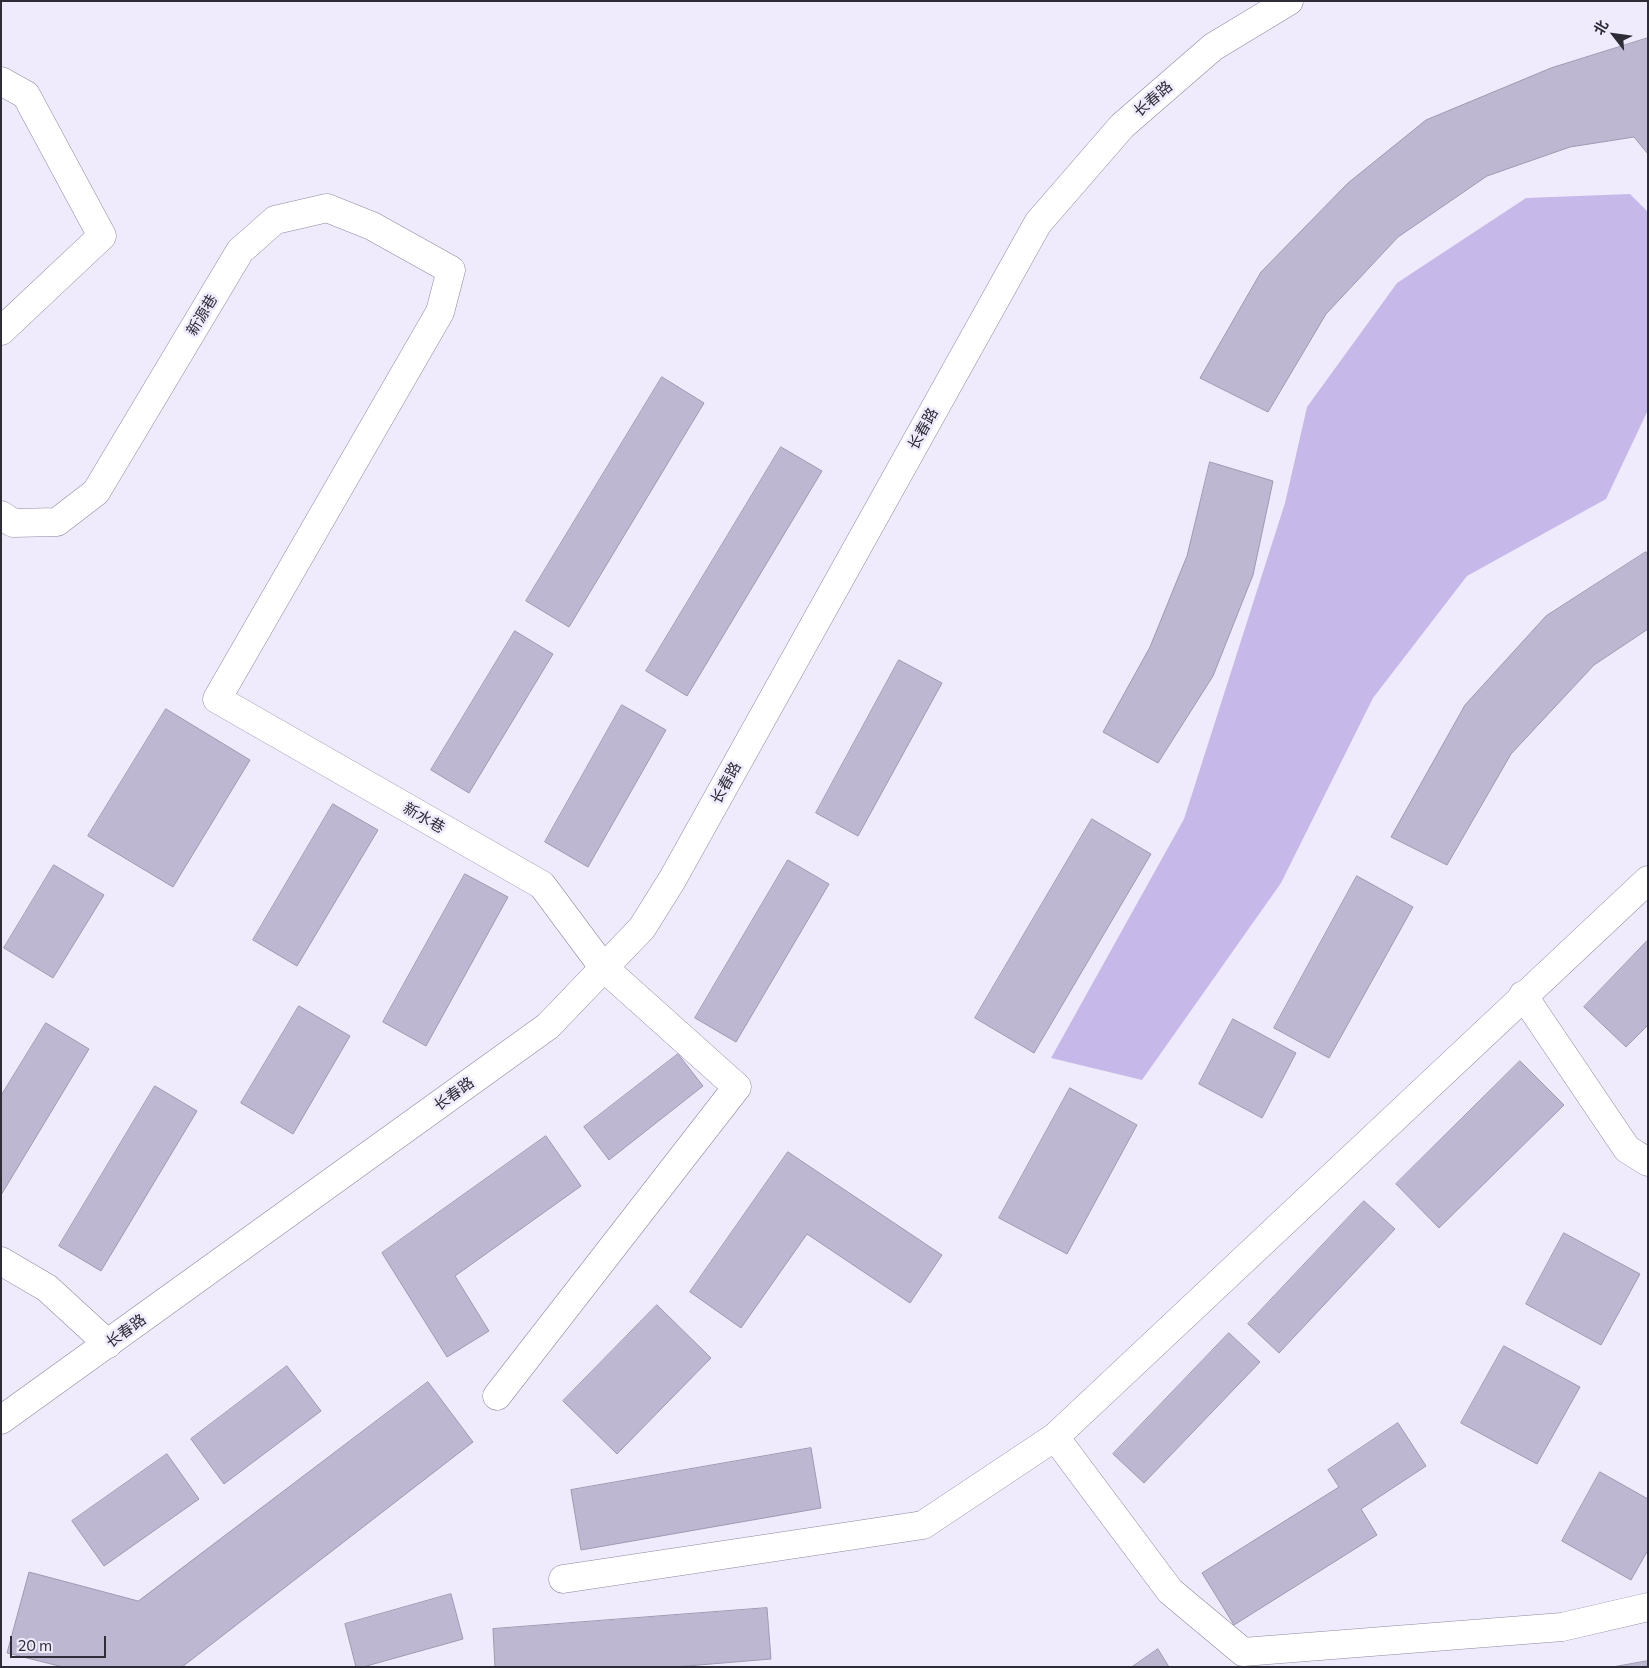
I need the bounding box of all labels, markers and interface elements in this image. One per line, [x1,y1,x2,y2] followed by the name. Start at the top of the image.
[1589,10,1639,60] north arrow
[1590,17,1611,38] text: 北
[1130,77,1176,121] street label: 长春路
[183,291,221,339] street label: 新源巷
[904,405,942,453] street label: 长春路
[707,759,745,807] street label: 长春路
[400,799,448,837] street label: 新水巷
[431,1073,477,1115] street label: 长春路
[103,1310,149,1352] street label: 长春路
[12,1626,109,1658] scale bar
[18,1636,52,1654] text: 20 m

